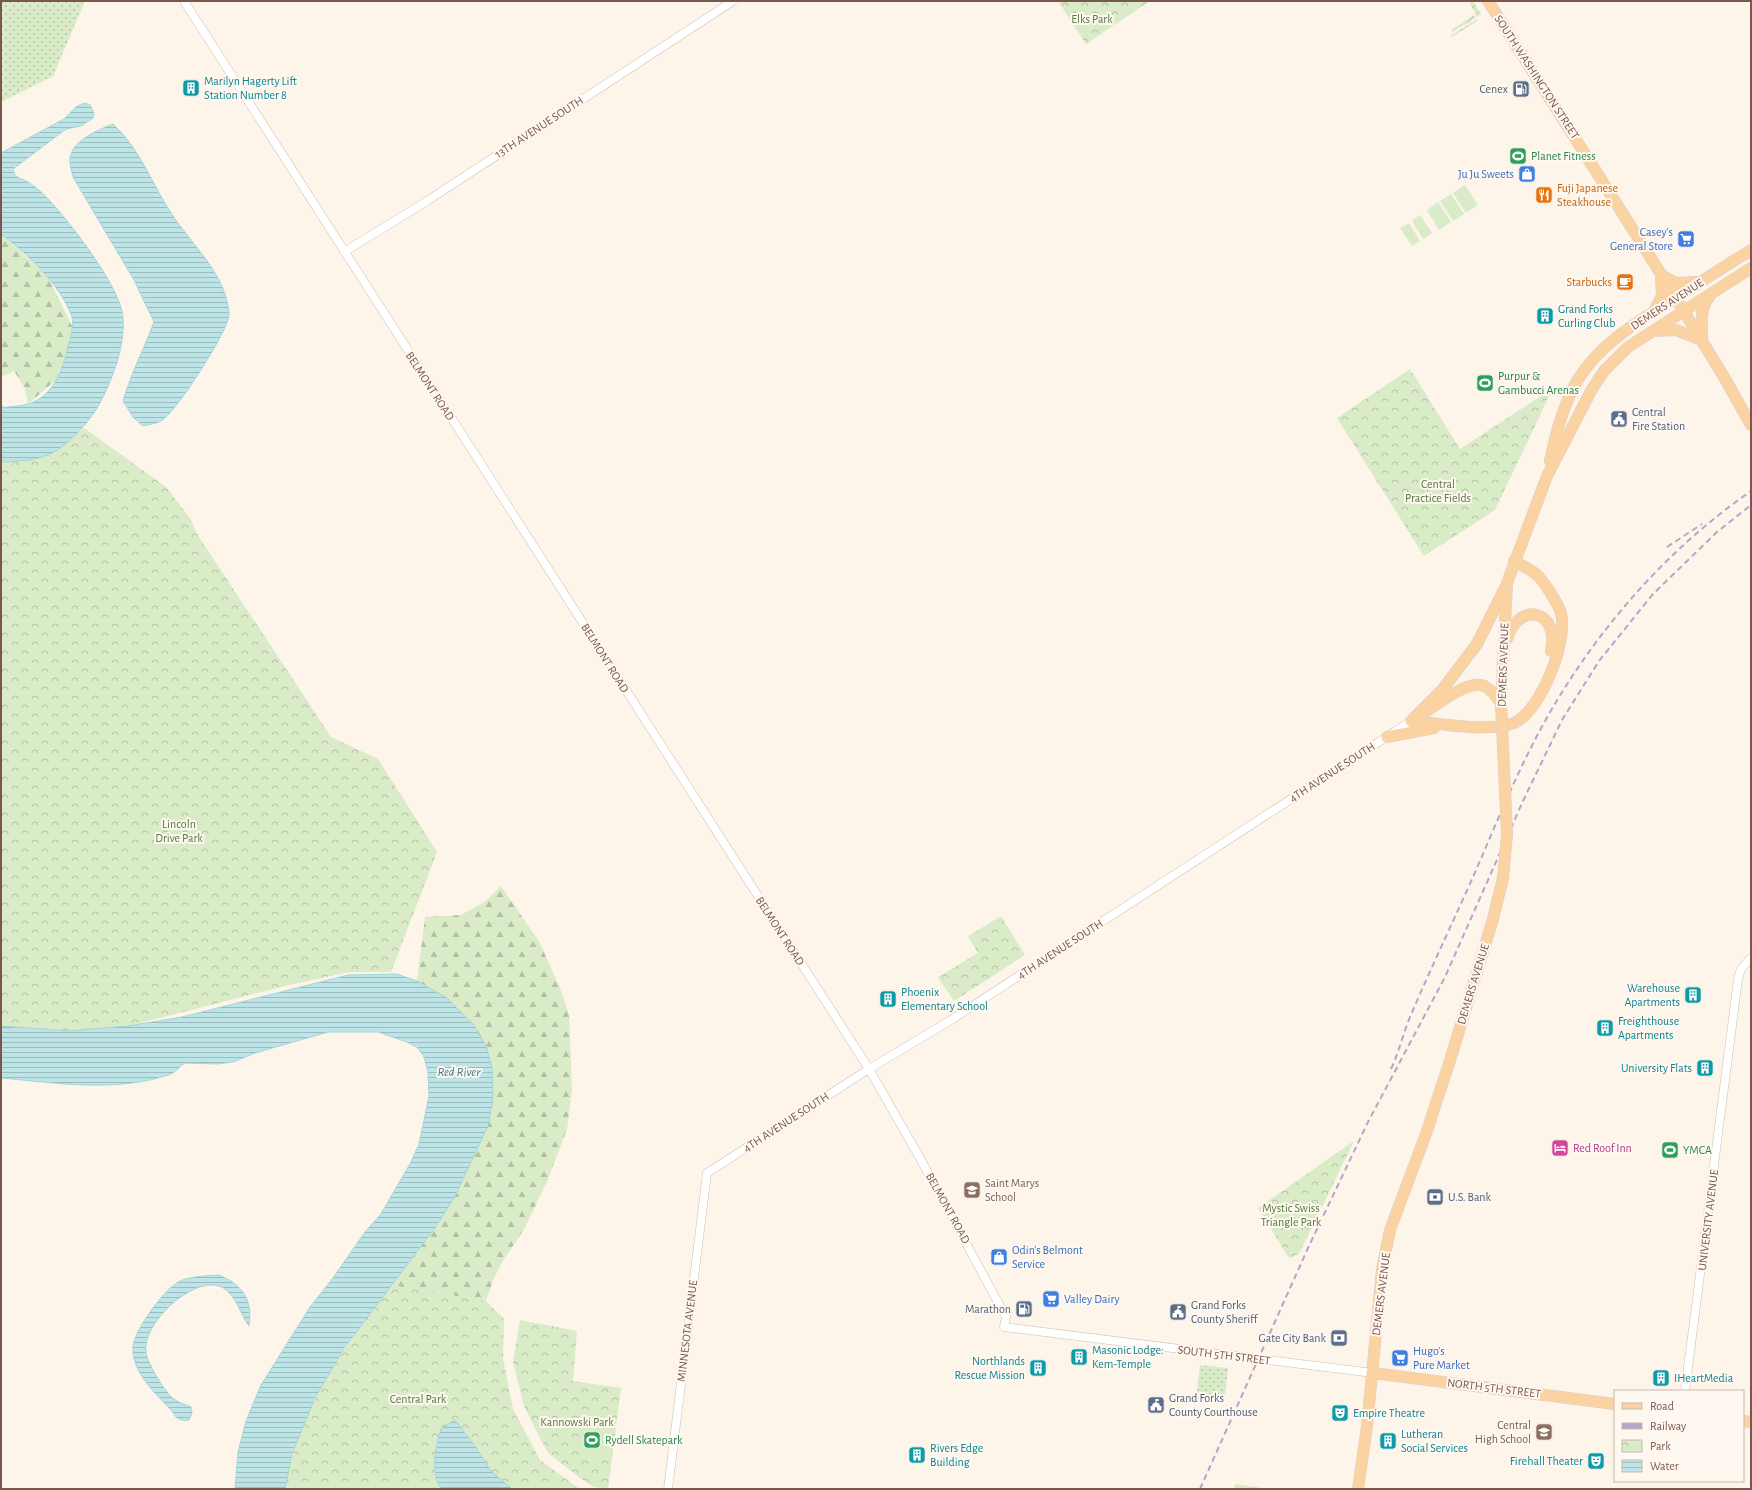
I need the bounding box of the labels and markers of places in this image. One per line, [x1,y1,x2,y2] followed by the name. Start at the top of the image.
[204,75,297,101] place label: Marilyn Hagerty Lift Station Number 8
[181,78,201,98] building icon: Marilyn Hagerty Lift Station Number 8
[1511,79,1531,99] fuel station icon: Cenex
[1480,83,1508,95] place label: Cenex
[1508,146,1528,166] sports icon: Planet Fitness
[1531,150,1596,162] place label: Planet Fitness
[1517,164,1537,184] shop icon: Ju Ju Sweets
[1458,168,1514,180] place label: Ju Ju Sweets
[1557,182,1618,208] place label: Fuji Japanese Steakhouse
[1534,185,1554,205] restaurant icon: Fuji Japanese Steakhouse
[1610,226,1673,252] place label: Casey's General Store
[1676,229,1696,249] supermarket icon: Casey's General Store
[1615,272,1635,292] cafe icon: Starbucks
[1566,276,1612,288] place label: Starbucks
[1558,303,1615,329] place label: Grand Forks Curling Club
[1535,306,1555,326] building icon: Grand Forks Curling Club
[1498,370,1579,396] place label: Purpur & Gambucci Arenas
[1475,373,1495,393] sports icon: Purpur & Gambucci Arenas
[1632,406,1685,432] place label: Central Fire Station
[1609,409,1629,429] public building icon: Central Fire Station
[1624,982,1680,1008] place label: Warehouse Apartments
[1683,985,1703,1005] building icon: Warehouse Apartments
[901,986,988,1013] place label: Phoenix Elementary School
[878,989,898,1009] building icon: Phoenix Elementary School
[1618,1015,1679,1041] place label: Freighthouse Apartments
[1595,1018,1615,1038] building icon: Freighthouse Apartments
[1695,1058,1715,1078] building icon: University Flats
[1621,1062,1692,1075] place label: University Flats
[1550,1138,1570,1158] hotel icon: Red Roof Inn
[1660,1140,1680,1160] sports icon: YMCA
[1573,1142,1632,1154] place label: Red Roof Inn
[1683,1144,1712,1156] place label: YMCA
[985,1177,1039,1203] place label: Saint Marys School
[962,1180,982,1200] school or university icon: Saint Marys School
[1425,1187,1445,1207] bank icon: U.S. Bank
[1448,1191,1492,1203] place label: U.S. Bank
[1012,1244,1083,1270] place label: Odin's Belmont Service
[989,1247,1009,1267] shop icon: Odin's Belmont Service
[1041,1289,1061,1309] supermarket icon: Valley Dairy
[1064,1293,1120,1306] place label: Valley Dairy
[1014,1299,1034,1319] fuel station icon: Marathon
[1191,1299,1259,1326] place label: Grand Forks County Sheriff
[1168,1302,1188,1322] public building icon: Grand Forks County Sheriff
[965,1303,1011,1315] place label: Marathon
[1329,1328,1349,1348] bank icon: Gate City Bank
[1259,1332,1327,1345] place label: Gate City Bank
[1092,1344,1164,1370] place label: Masonic Lodge: Kem-Temple
[1413,1345,1470,1371] place label: Hugo’s Pure Market
[1069,1347,1089,1367] building icon: Masonic Lodge: Kem-Temple
[1390,1348,1410,1368] supermarket icon: Hugo’s Pure Market
[954,1355,1025,1381] place label: Northlands Rescue Mission
[1028,1358,1048,1378] building icon: Northlands Rescue Mission
[1651,1368,1671,1388] building icon: IHeartMedia
[1674,1372,1734,1384] place label: IHeartMedia
[1169,1392,1258,1419] place label: Grand Forks County Courthouse
[1146,1395,1166,1415] public building icon: Grand Forks County Courthouse
[1330,1403,1350,1423] theatre icon: Empire Theatre
[1353,1407,1425,1419] place label: Empire Theatre
[1475,1419,1531,1445] place label: Central High School
[1534,1422,1554,1442] school or university icon: Central High School
[1401,1428,1468,1454] place label: Lutheran Social Services
[582,1430,602,1450] sports icon: Rydell Skatepark
[1378,1431,1398,1451] building icon: Lutheran Social Services
[605,1434,683,1447] place label: Rydell Skatepark
[930,1442,983,1468] place label: Rivers Edge Building
[907,1445,927,1465] building icon: Rivers Edge Building
[1586,1451,1606,1471] theatre icon: Firehall Theater
[1510,1455,1583,1467] place label: Firehall Theater

